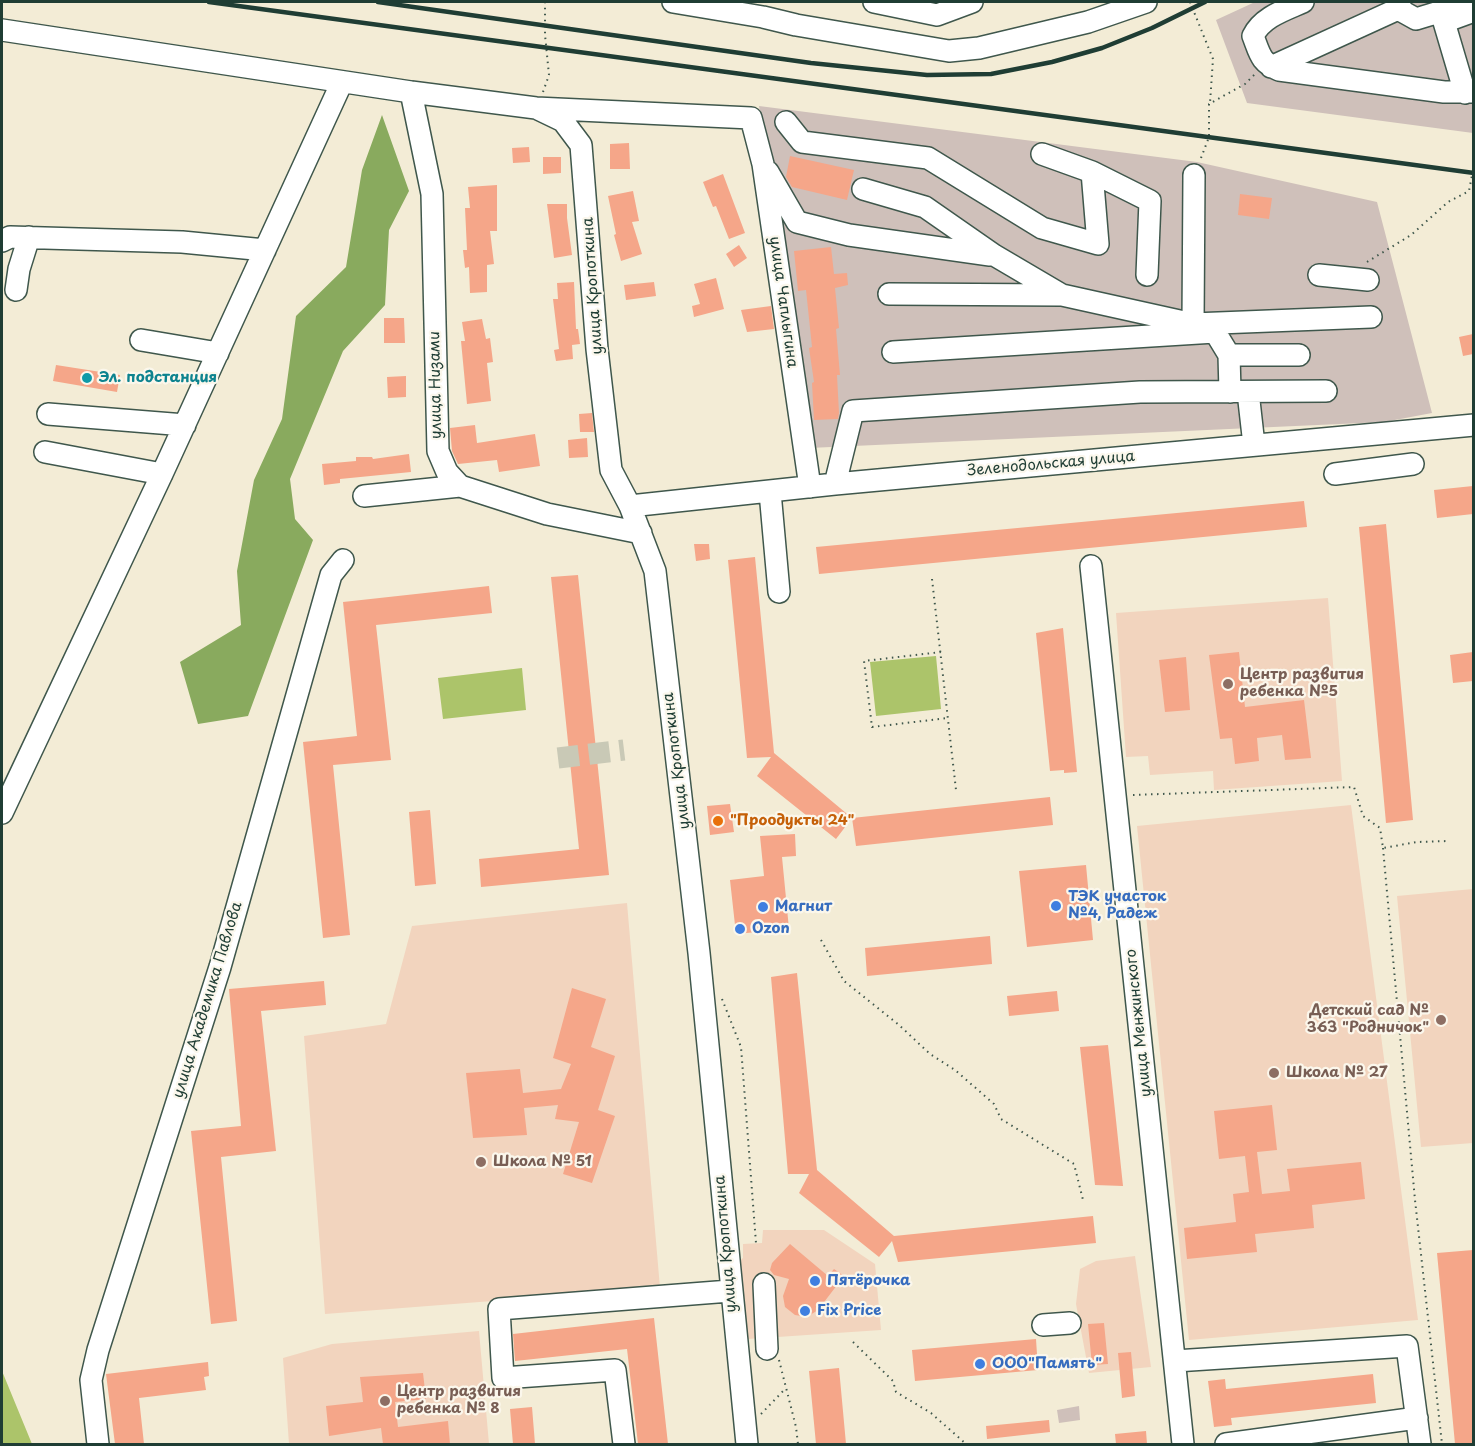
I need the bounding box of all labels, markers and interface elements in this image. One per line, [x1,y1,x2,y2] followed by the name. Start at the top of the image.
[579,217,607,355] street label: улица Кропоткина
[765,235,801,369] street label: улица Чаплыгина
[426,331,446,439] street label: улица Низами
[99,369,217,387] place label: Эл. подстанция
[80,371,94,385] marker: Эл. подстанция
[967,448,1135,480] street label: Зеленодольская улица
[1240,666,1364,701] place label: Центр развития ребенка №5
[1221,677,1235,691] marker: Центр развития ребенка №5
[660,692,694,830] street label: улица Кропоткина
[730,812,854,830] place label: "Проодукты 24"
[711,814,725,828] marker: "Проодукты 24"
[1068,888,1166,923] place label: ТЭК участок №4, Радеж
[775,898,832,916] place label: Магнит
[1049,899,1063,913] marker: ТЭК участок №4, Радеж
[170,900,246,1100] street label: улица Академика Павлова
[756,900,770,914] marker: Магнит
[752,920,790,938] place label: Ozon
[733,922,747,936] marker: Ozon
[1122,948,1156,1098] street label: улица Менжинского
[1307,1002,1429,1037] place label: Детский сад № 363 "Родничок"
[1434,1013,1448,1027] marker: Детский сад № 363 "Родничок"
[1286,1064,1388,1082] place label: Школа № 27
[1267,1066,1281,1080] marker: Школа № 27
[493,1153,592,1171] place label: Школа № 51
[474,1155,488,1169] marker: Школа № 51
[711,1175,741,1313] street label: улица Кропоткина
[827,1272,910,1290] place label: Пятёрочка
[808,1274,822,1288] marker: Пятёрочка
[817,1302,881,1320] place label: Fix Price
[798,1304,812,1318] marker: Fix Price
[992,1355,1102,1373] place label: ООО"Память"
[973,1357,987,1371] marker: ООО"Память"
[397,1383,521,1418] place label: Центр развития ребенка № 8
[378,1394,392,1408] marker: Центр развития ребенка № 8

